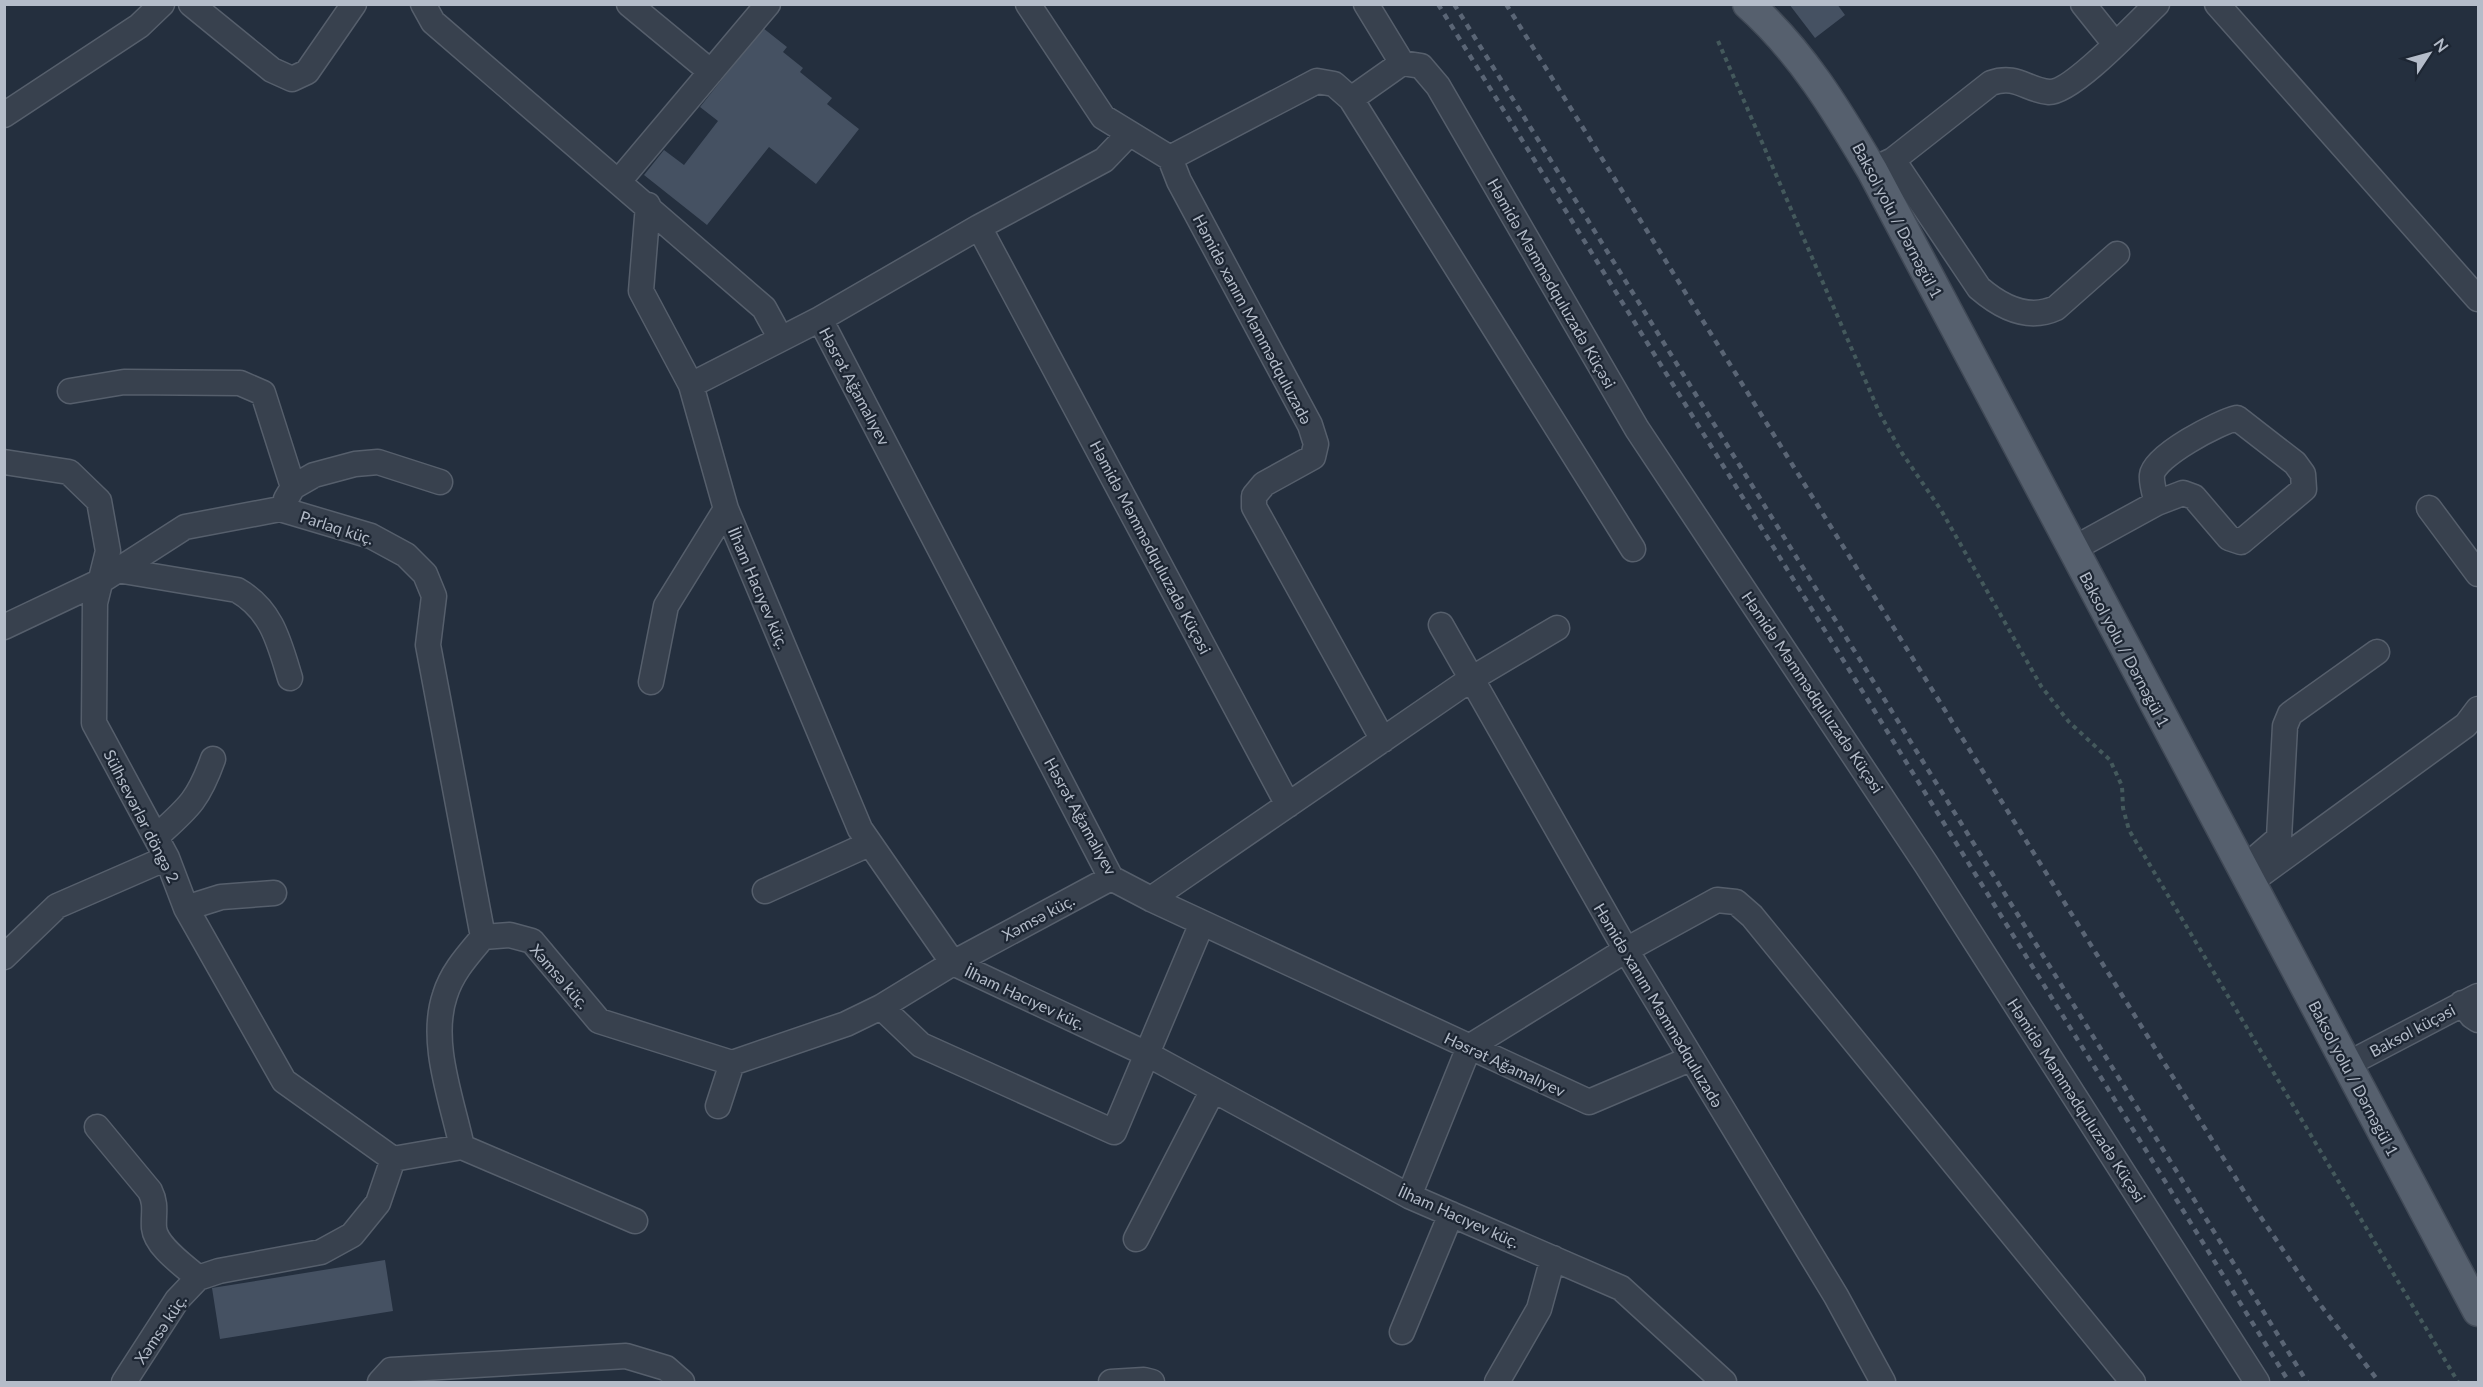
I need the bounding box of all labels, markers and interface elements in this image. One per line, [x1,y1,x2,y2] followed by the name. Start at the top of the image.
[2399,24,2459,84] north arrow
[2430,34,2453,55] text: N
[1849,139,1947,301] street label: Baksol yolu / Dərnəgül 1
[1484,175,1620,391] street label: Həmidə Məmmədquluzadə Küçəsi
[1189,211,1317,427] street label: Həmidə xanım Məmmədquluzadə
[816,324,895,449] street label: Həsrət Ağamalıyev
[1087,437,1215,657] street label: Həmidə Məmmədquluzadə Küçəsi
[298,506,376,548] street label: Parlaq küç.
[725,524,793,652] street label: İlham Hacıyev küç.
[2076,568,2174,730] street label: Baksol yolu / Dərnəgül 1
[1738,588,1888,796] street label: Həmidə Məmmədquluzadə Küçəsi
[100,746,184,886] street label: Sülhsevərlər döngə 2
[1041,754,1121,879] street label: Həsrət Ağamalıyev
[998,890,1078,944] street label: Xəmsə küç.
[1590,899,1728,1111] street label: Həmidə xanım Məmmədquluzadə
[527,940,593,1012] street label: Xəmsə küç.
[962,961,1088,1033] street label: İlham Hacıyev küç.
[2004,995,2150,1205] street label: Həmidə Məmmədquluzadə Küçəsi
[2305,997,2403,1159] street label: Baksol yolu / Dərnəgül 1
[2366,1000,2458,1060] street label: Baksol küçəsi
[1442,1028,1569,1101] street label: Həsrət Ağamalıyev
[1396,1181,1522,1251] street label: İlham Hacıyev küç.
[130,1291,190,1367] street label: Xəmsə küç.

